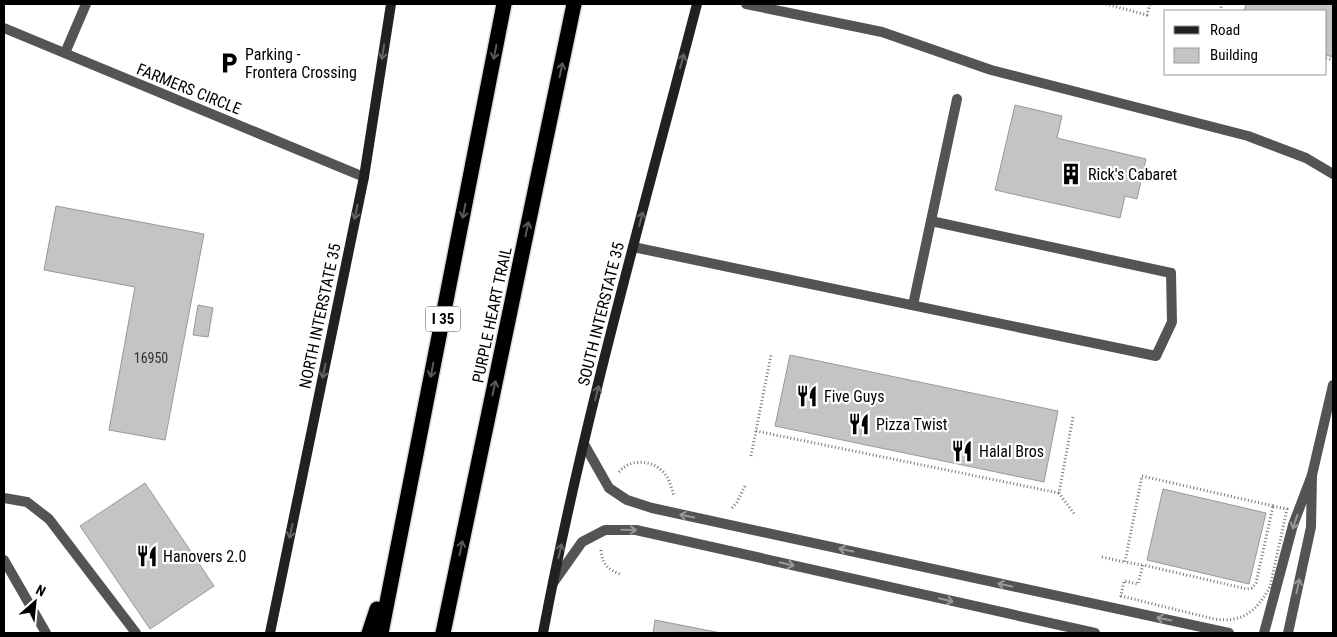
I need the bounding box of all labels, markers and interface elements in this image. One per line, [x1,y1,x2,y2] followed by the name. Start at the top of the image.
[1164,10,1327,75] legend
[1210,21,1240,39] text: Road
[490,43,499,59] one-way arrow
[378,44,388,60] one-way arrow
[245,45,357,82] place label: Parking - Frontera Crossing
[1210,46,1258,64] text: Building
[216,50,242,76] parking icon: Parking - Frontera Crossing
[678,54,687,70] one-way arrow
[134,59,244,119] street label: FARMERS CIRCLE
[556,63,566,79] one-way arrow
[1058,161,1084,187] building icon: Rick's Cabaret
[1088,165,1177,184] place label: Rick's Cabaret
[458,203,468,219] one-way arrow
[351,204,361,220] one-way arrow
[637,211,646,227] one-way arrow
[523,222,533,238] one-way arrow
[574,240,628,388] street label: SOUTH INTERSTATE 35
[295,242,345,390] street label: NORTH INTERSTATE 35
[468,245,516,385] street label: PURPLE HEART TRAIL
[426,306,460,332] road number: I 35
[134,350,168,366] house number: 16950
[427,362,437,378] one-way arrow
[319,363,328,379] one-way arrow
[490,381,499,397] one-way arrow
[794,383,820,409] restaurant icon: Five Guys
[593,386,602,402] one-way arrow
[824,387,884,406] place label: Five Guys
[846,411,872,437] restaurant icon: Pizza Twist
[876,415,948,434] place label: Pizza Twist
[949,438,975,464] restaurant icon: Halal Bros
[979,442,1044,461] place label: Halal Bros
[680,511,696,520] one-way arrow
[1289,514,1299,530] one-way arrow
[286,522,295,538] one-way arrow
[620,525,636,535] one-way arrow
[457,540,466,556] one-way arrow
[134,543,160,569] restaurant icon: Hanovers 2.0
[556,544,565,560] one-way arrow
[839,545,855,554] one-way arrow
[163,547,246,566] place label: Hanovers 2.0
[779,560,795,569] one-way arrow
[10,577,60,627] north arrow
[1294,578,1303,594] one-way arrow
[997,580,1013,589] one-way arrow
[33,581,48,599] text: N
[938,596,954,605] one-way arrow
[1156,614,1172,623] one-way arrow

